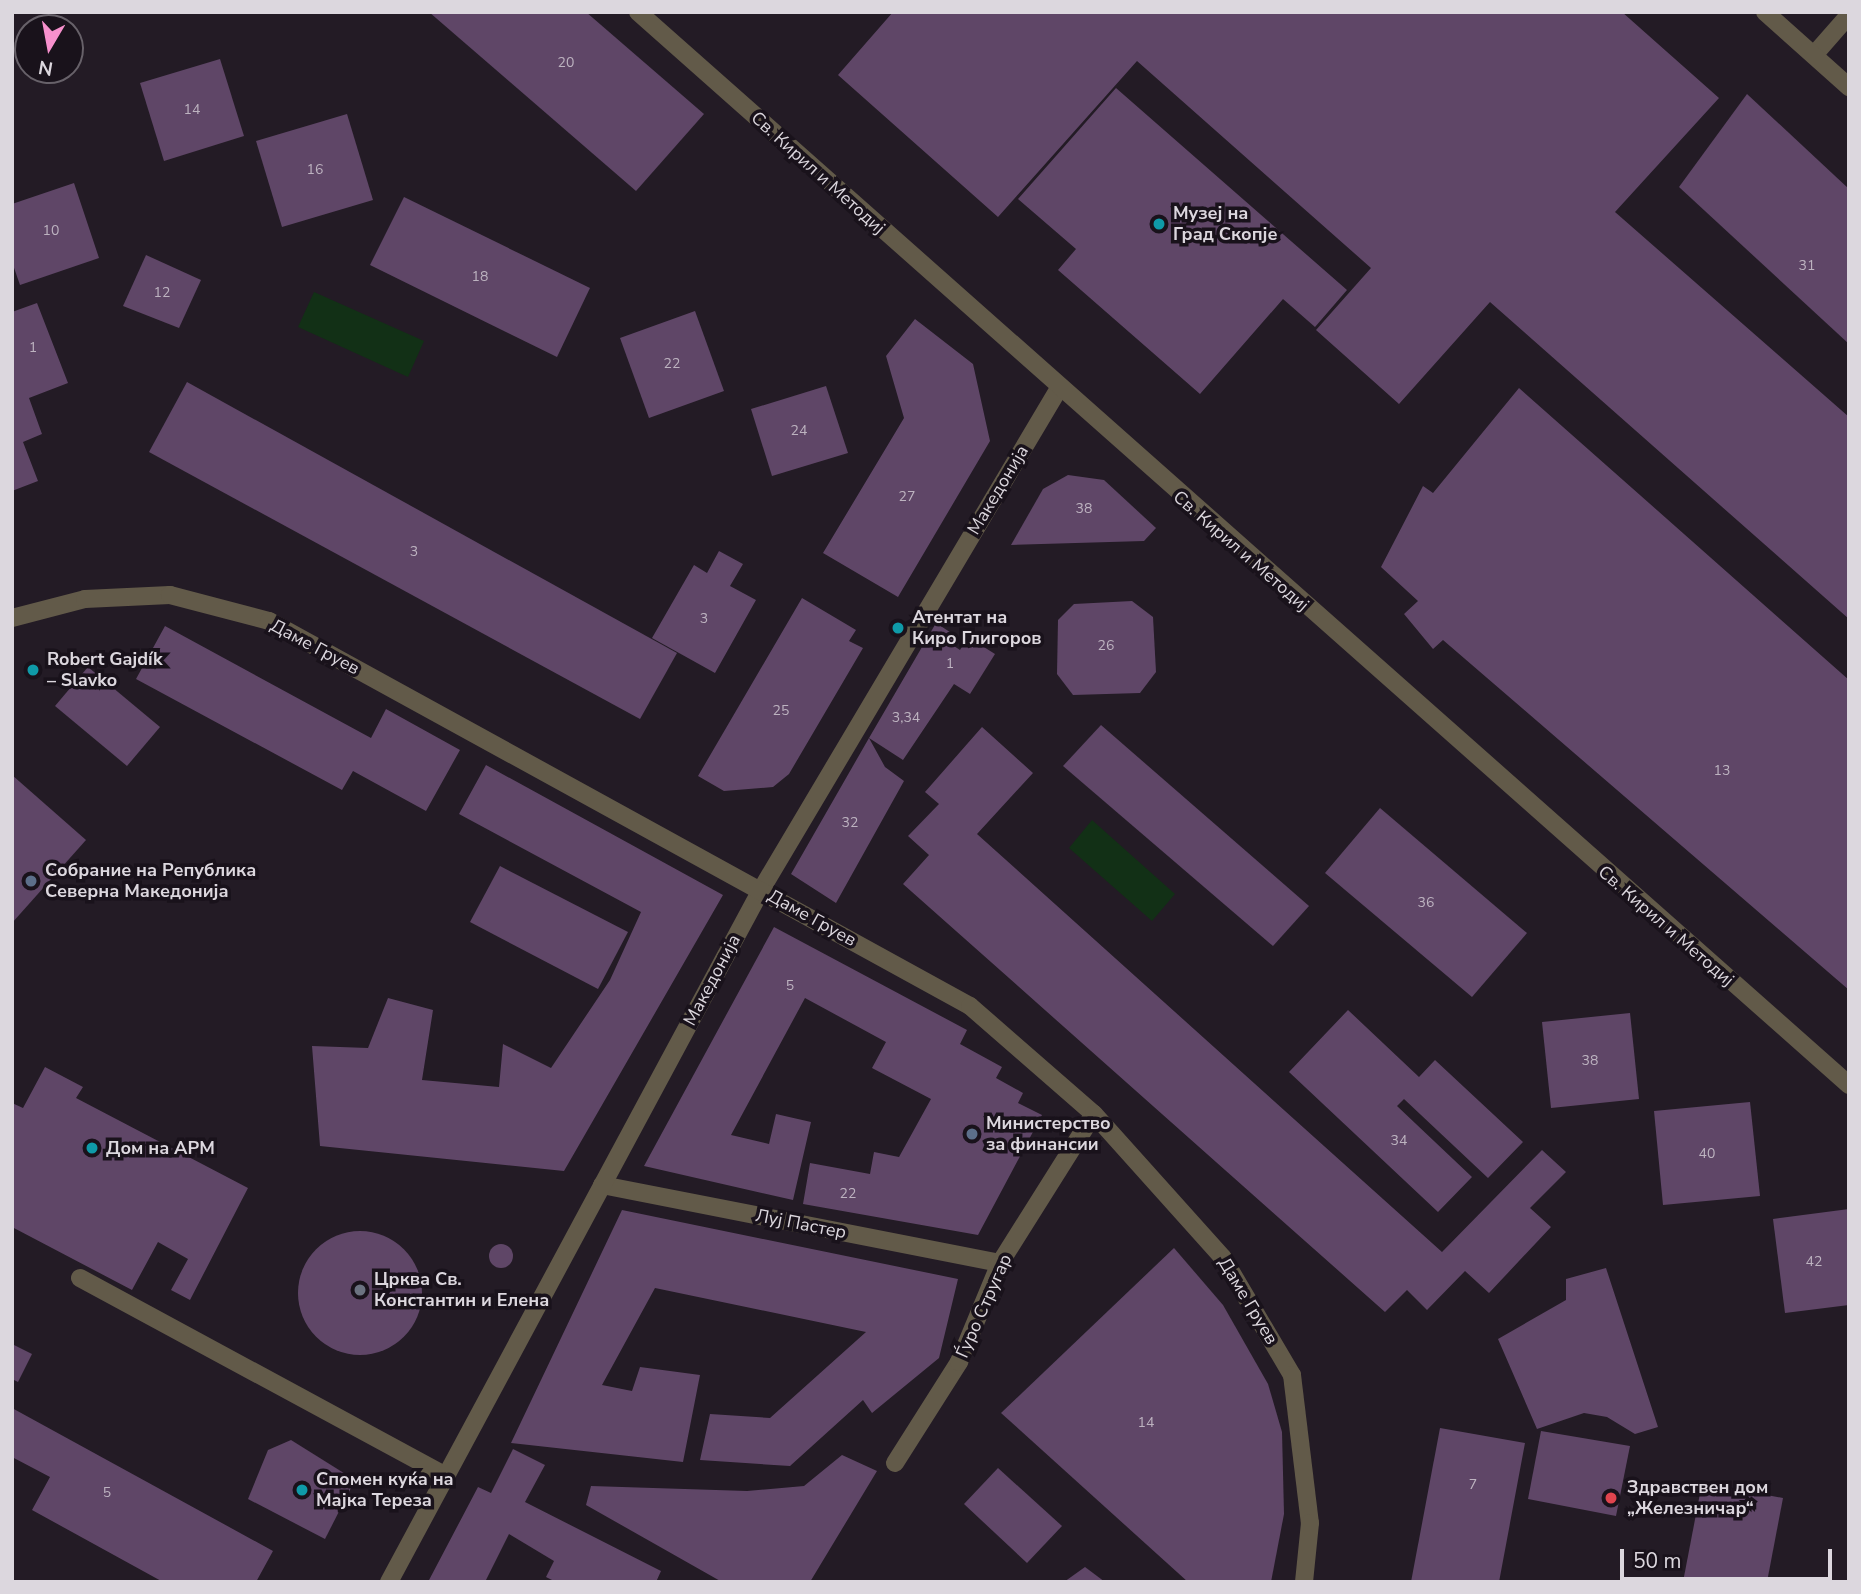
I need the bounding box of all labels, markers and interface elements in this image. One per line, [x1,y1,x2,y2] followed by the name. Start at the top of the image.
[14,14,84,84] north arrow
[36,54,55,82] text: N
[558,55,574,71] house number: 20
[184,102,200,118] house number: 14
[747,107,889,239] street label: Св. Кирил и Методиј
[307,162,323,178] house number: 16
[1173,203,1277,246] place label: Музеј на Град Скопје
[1151,216,1167,232] marker: Музеј на Град Скопје
[43,223,59,239] house number: 10
[1799,258,1815,274] house number: 31
[472,269,488,285] house number: 18
[154,285,170,301] house number: 12
[29,340,37,356] house number: 1
[664,356,680,372] house number: 22
[791,423,807,439] house number: 24
[963,441,1033,539] street label: Македонија
[1169,486,1313,616] street label: Св. Кирил и Методиј
[899,489,915,505] house number: 27
[1076,501,1092,517] house number: 38
[410,544,418,560] house number: 3
[912,607,1042,650] place label: Атентат на Киро Глигоров
[700,611,708,627] house number: 3
[267,615,363,679] street label: Даме Груев
[890,620,906,636] marker: Атентат на Киро Глигоров
[1098,638,1114,654] house number: 26
[47,649,163,692] place label: Robert Gajdík – Slavko
[946,656,954,672] house number: 1
[25,662,41,678] marker: Robert Gajdík – Slavko
[773,703,789,719] house number: 25
[892,710,920,726] house number: 3,34
[1714,763,1730,779] house number: 13
[842,815,858,831] house number: 32
[45,860,256,903] place label: Собрание на Република Северна Македонија
[1594,861,1738,991] street label: Св. Кирил и Методиј
[23,873,39,889] marker: Собрание на Република Северна Македонија
[764,885,860,951] street label: Даме Груев
[1418,895,1434,911] house number: 36
[679,931,745,1029] street label: Македонија
[786,978,794,994] house number: 5
[1582,1053,1598,1069] house number: 38
[986,1113,1111,1156] place label: Министерство за финансии
[964,1126,980,1142] marker: Министерство за финансии
[1391,1133,1407,1149] house number: 34
[106,1137,215,1159] place label: Дом на АРМ
[84,1140,100,1156] marker: Дом на АРМ
[1699,1146,1715,1162] house number: 40
[840,1186,856,1202] house number: 22
[754,1205,848,1243] street label: Луј Пастер
[951,1251,1017,1361] street label: Ѓуро Стругар
[1214,1254,1282,1348] street label: Даме Груев
[1806,1254,1822,1270] house number: 42
[374,1269,549,1312] place label: Црква Св. Константин и Елена
[352,1282,368,1298] marker: Црква Св. Константин и Елена
[1138,1415,1154,1431] house number: 14
[316,1469,454,1512] place label: Спомен куќа на Мајка Тереза
[1469,1477,1477,1493] house number: 7
[1627,1477,1768,1520] place label: Здравствен дом „Железничар“
[294,1482,310,1498] marker: Спомен куќа на Мајка Тереза
[103,1485,111,1501] house number: 5
[1601,1488,1621,1508] marker: Здравствен дом „Железничар“
[1623,1534,1835,1578] scale bar
[1633,1547,1682,1575] text: 50 m

